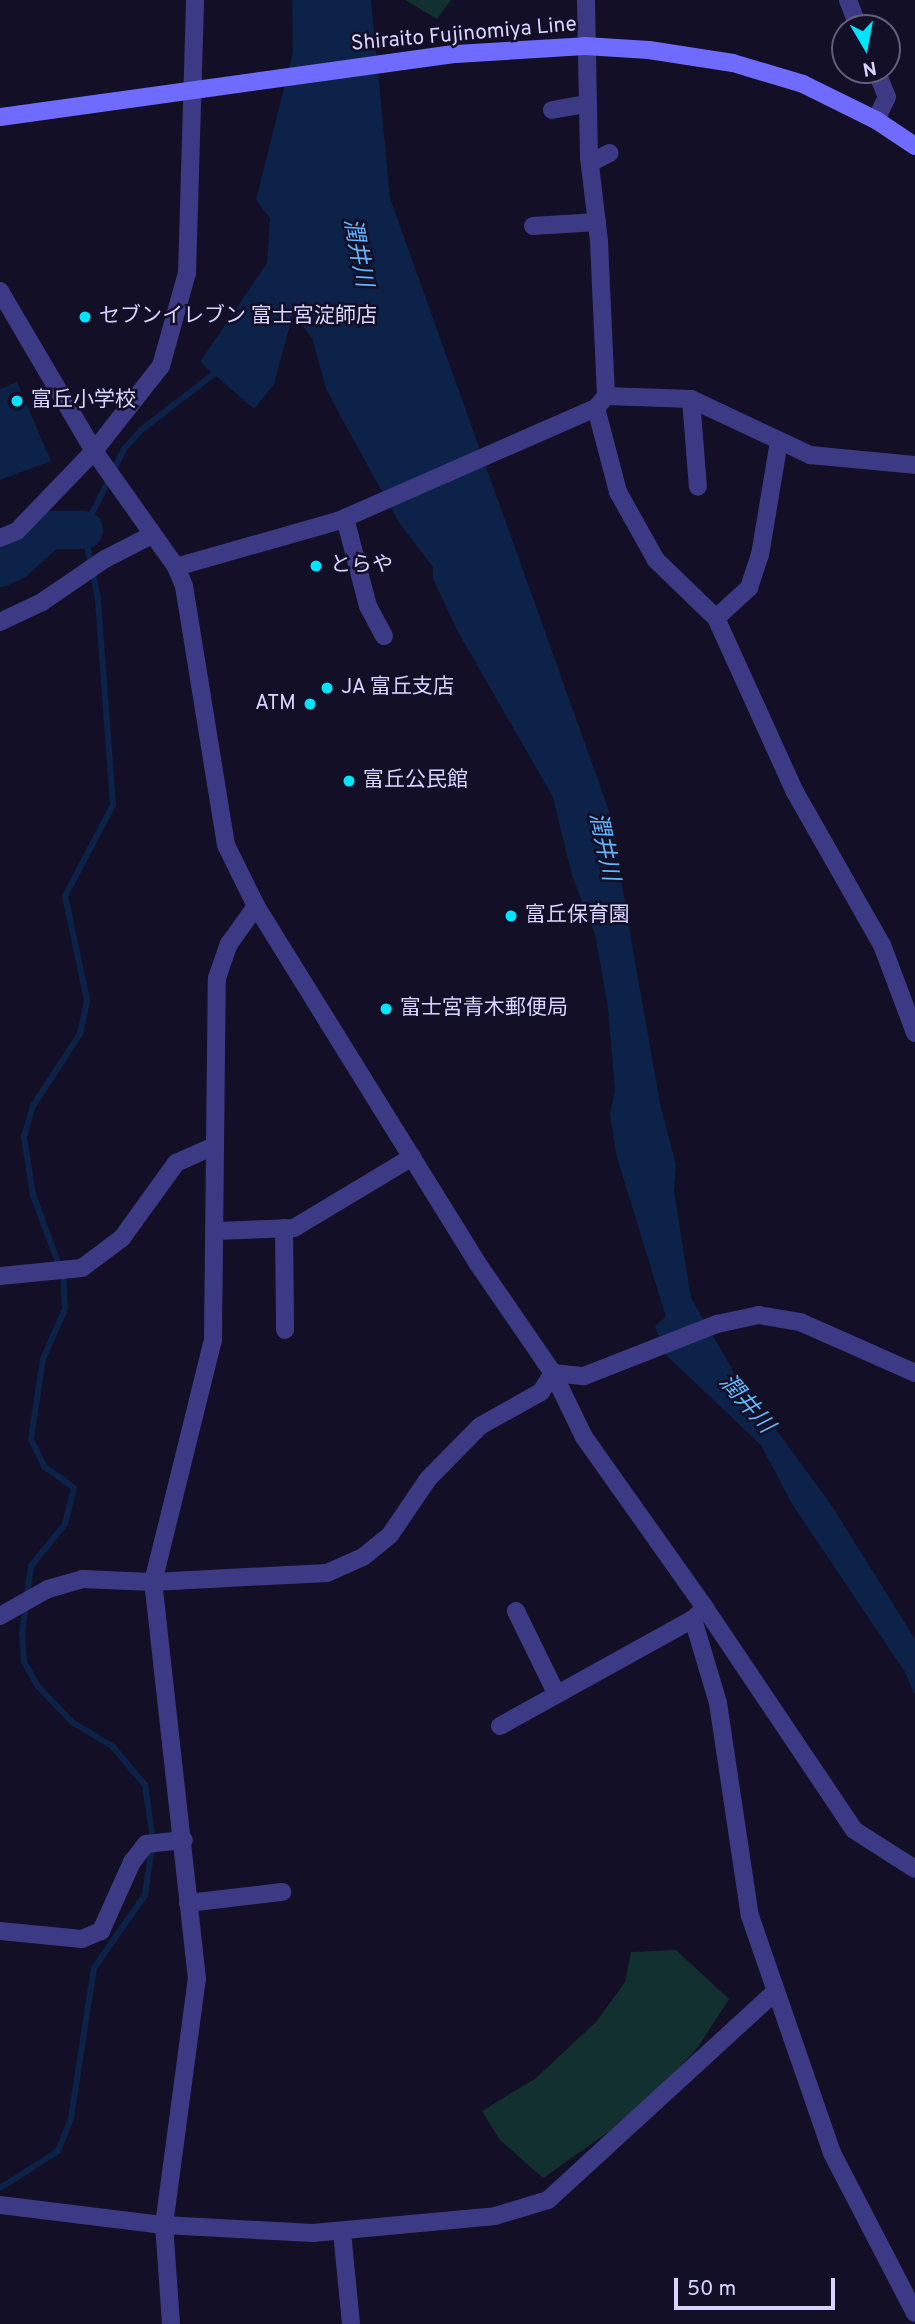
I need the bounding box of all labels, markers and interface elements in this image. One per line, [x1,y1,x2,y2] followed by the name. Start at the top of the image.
[350,13,578,57] street label: Shiraito Fujinomiya Line
[831,14,901,84] north arrow
[860,55,878,81] text: N
[336,217,376,289] water label: 潤井川
[99,304,377,330] place label: セブンイレブン 富士宮淀師店
[77,309,93,325] marker: セブンイレブン 富士宮淀師店
[31,388,136,414] place label: 富丘小学校
[9,393,25,409] marker: 富丘小学校
[330,553,393,579] place label: とらや
[308,558,324,574] marker: とらや
[341,675,455,701] place label: JA 富丘支店
[319,680,335,696] marker: JA 富丘支店
[255,691,296,717] place label: ATM
[302,696,318,712] marker: ATM
[363,768,468,794] place label: 富丘公民館
[341,773,357,789] marker: 富丘公民館
[581,810,623,884] water label: 潤井川
[525,903,630,929] place label: 富丘保育園
[503,908,519,924] marker: 富丘保育園
[400,996,568,1022] place label: 富士宮青木郵便局
[378,1001,394,1017] marker: 富士宮青木郵便局
[712,1370,778,1440] water label: 潤井川
[677,2264,838,2308] scale bar
[687,2276,736,2303] text: 50 m

